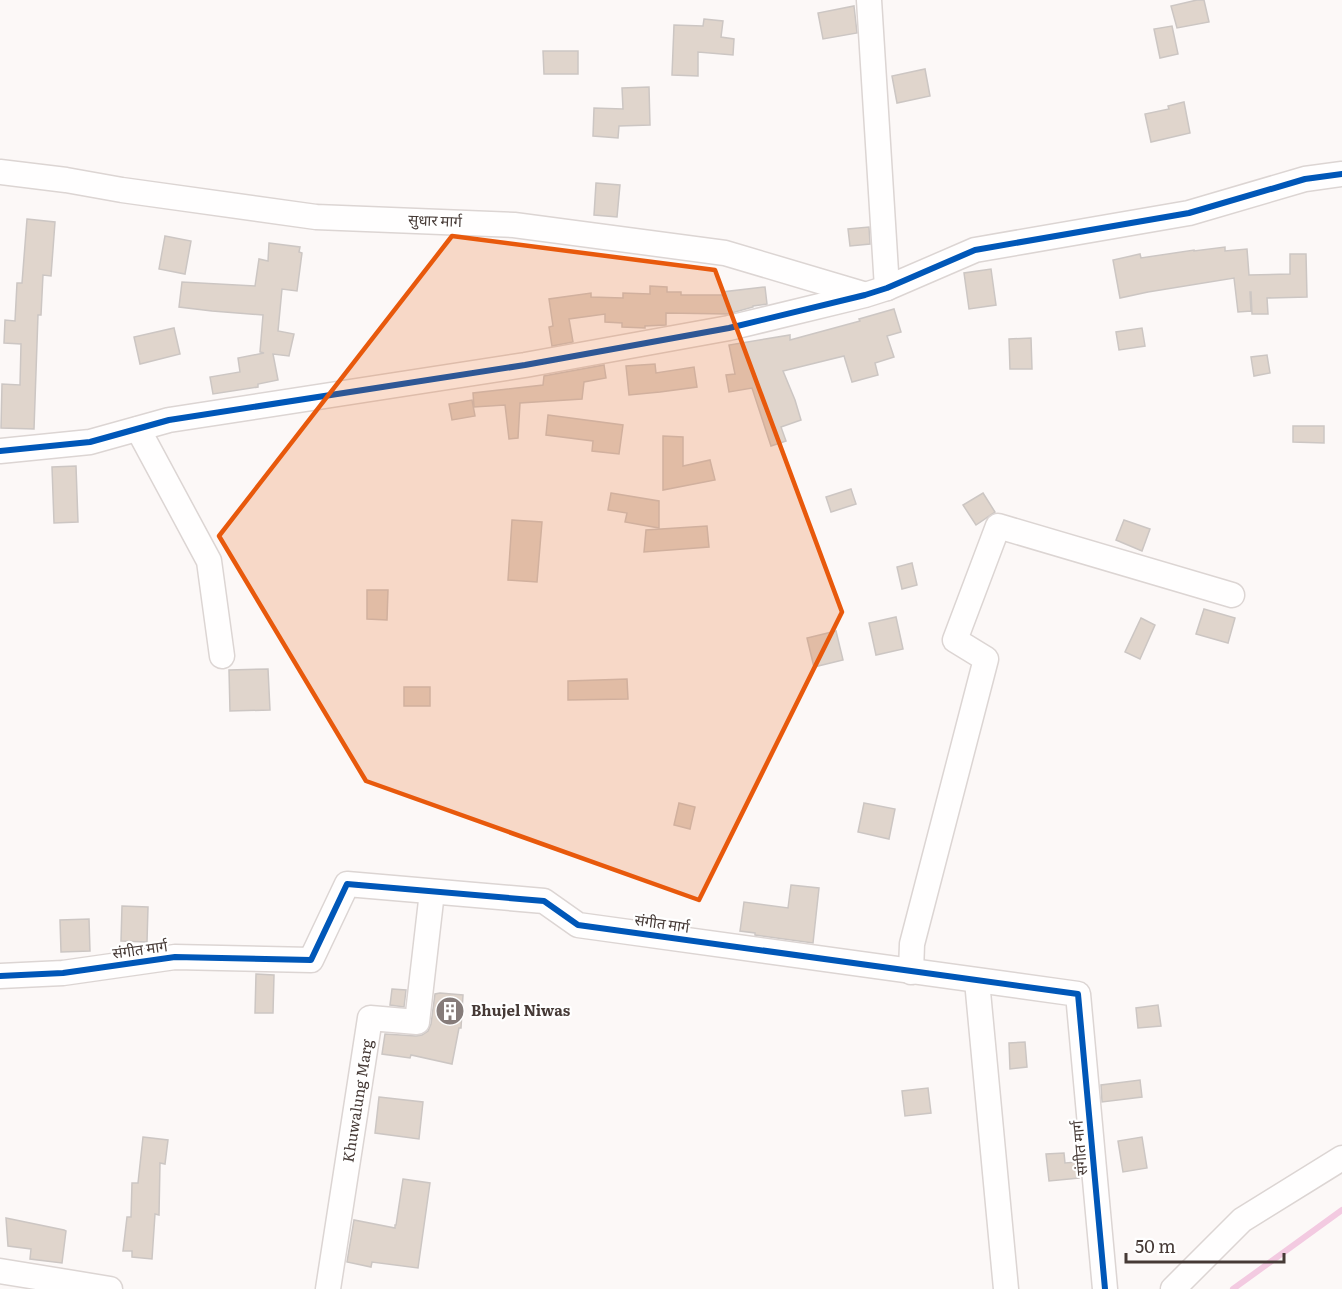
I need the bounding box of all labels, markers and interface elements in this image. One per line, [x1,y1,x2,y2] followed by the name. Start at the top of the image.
[408,207,463,232] street label: सुधार मार्ग
[633,907,692,938] street label: संगीत मार्ग
[111,933,170,964] street label: संगीत मार्ग
[434,995,466,1027] building icon: Bhujel Niwas
[471,998,571,1021] place label: Bhujel Niwas
[335,1037,378,1164] street label: Khuwalung Marg
[1065,1119,1092,1177] street label: संगीत मार्ग
[1126,1226,1284,1264] scale bar
[1135,1232,1176,1259] text: 50 m

